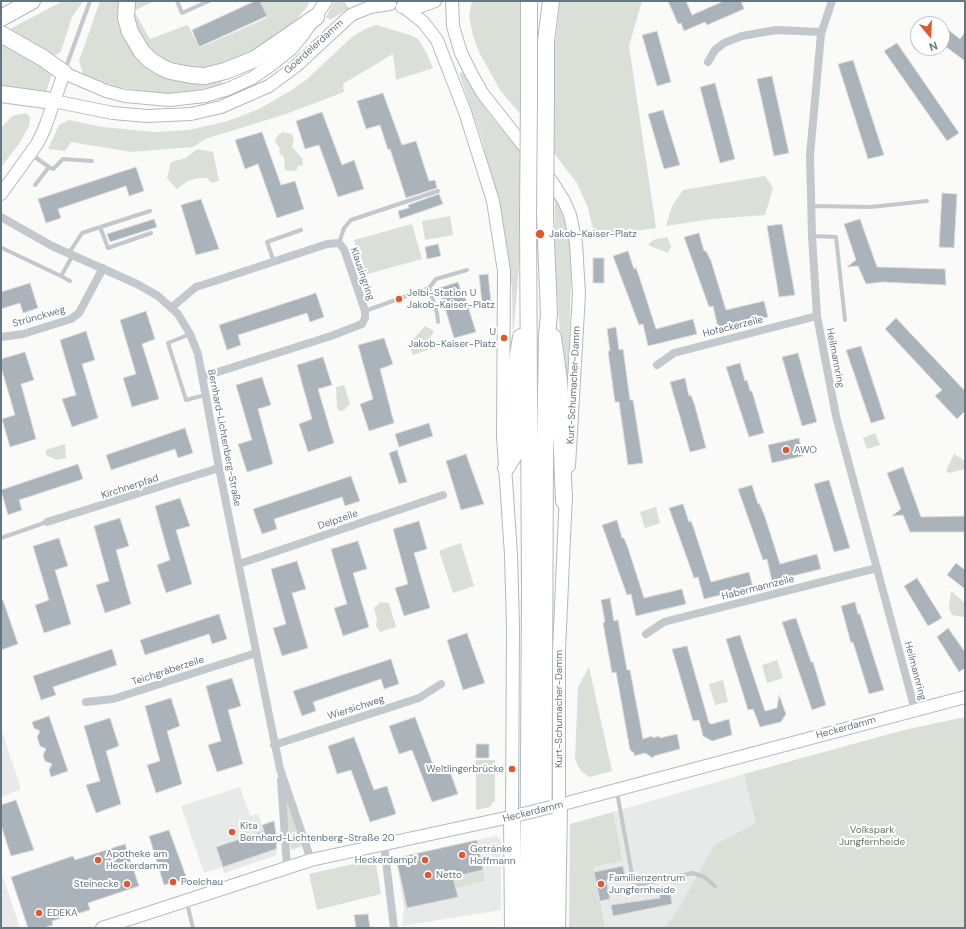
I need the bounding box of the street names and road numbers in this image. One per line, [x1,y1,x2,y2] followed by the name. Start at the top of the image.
[282,17,346,77] street label: Goerdelerdamm
[347,246,377,302] street label: Klausingring
[11,304,67,330] street label: Strünckweg
[702,314,764,340] street label: Hofackerzeile
[565,326,583,444] street label: Kurt-Schumacher-Damm
[823,327,847,389] street label: Heilmannring
[205,368,243,508] street label: Bernhard-Lichtenberg-Straße
[100,472,160,502] street label: Kirchnerpfad
[316,508,360,532] street label: Delpzeile
[721,573,795,603] street label: Habermannzeile
[901,640,929,702] street label: Heilmannring
[553,650,565,768] street label: Kurt-Schumacher-Damm
[130,654,206,688] street label: Teichgräberzeile
[326,693,386,723] street label: Wiersichweg
[815,714,877,742] street label: Heckerdamm
[502,799,564,825] street label: Heckerdamm

